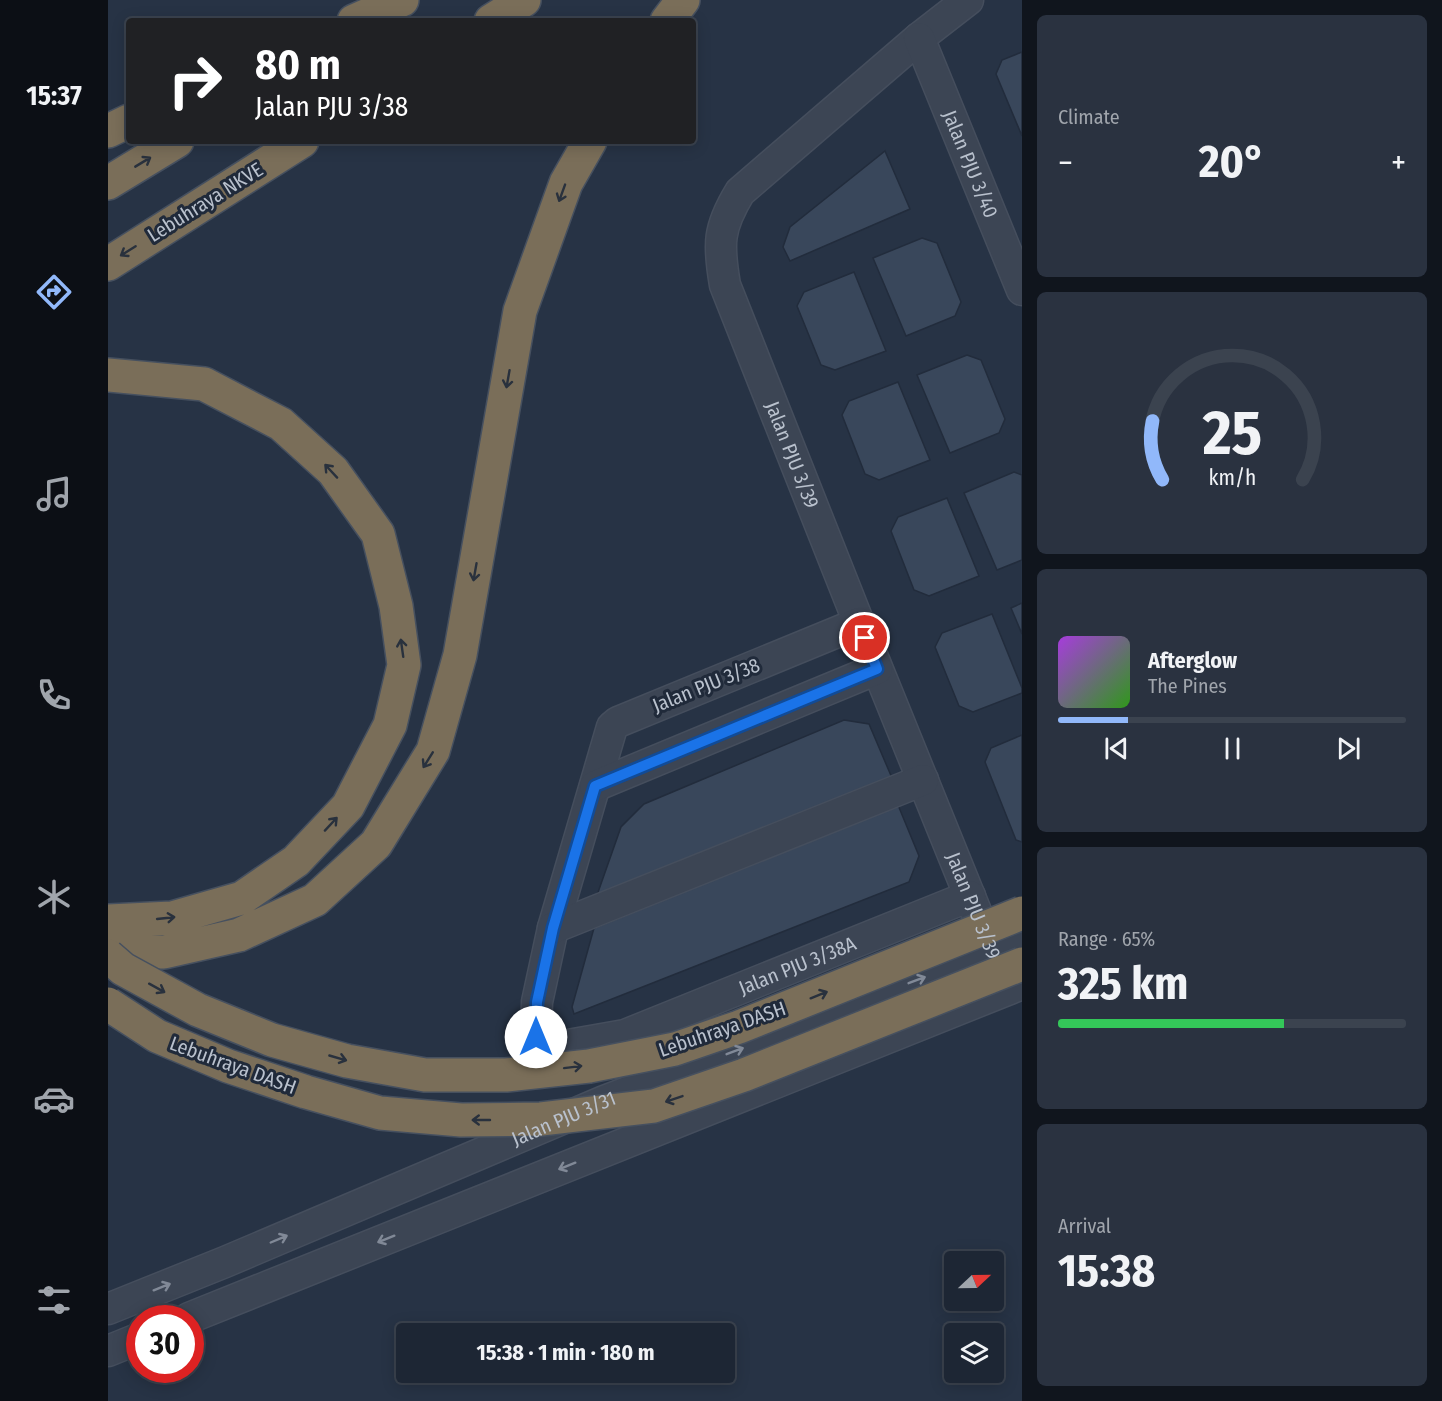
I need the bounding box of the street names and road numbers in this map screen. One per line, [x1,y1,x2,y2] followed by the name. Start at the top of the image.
[938,106,1003,221] street label: Jalan PJU 3/40
[143,157,267,247] street label: Lebuhraya NKVE
[760,398,824,512] street label: Jalan PJU 3/39
[649,653,763,717] street label: Jalan PJU 3/38
[941,849,1006,963] street label: Jalan PJU 3/39
[735,931,860,1000] street label: Jalan PJU 3/38A
[655,996,789,1062] street label: Lebuhraya DASH
[166,1031,300,1099] street label: Lebuhraya DASH
[508,1086,619,1151] street label: Jalan PJU 3/31

